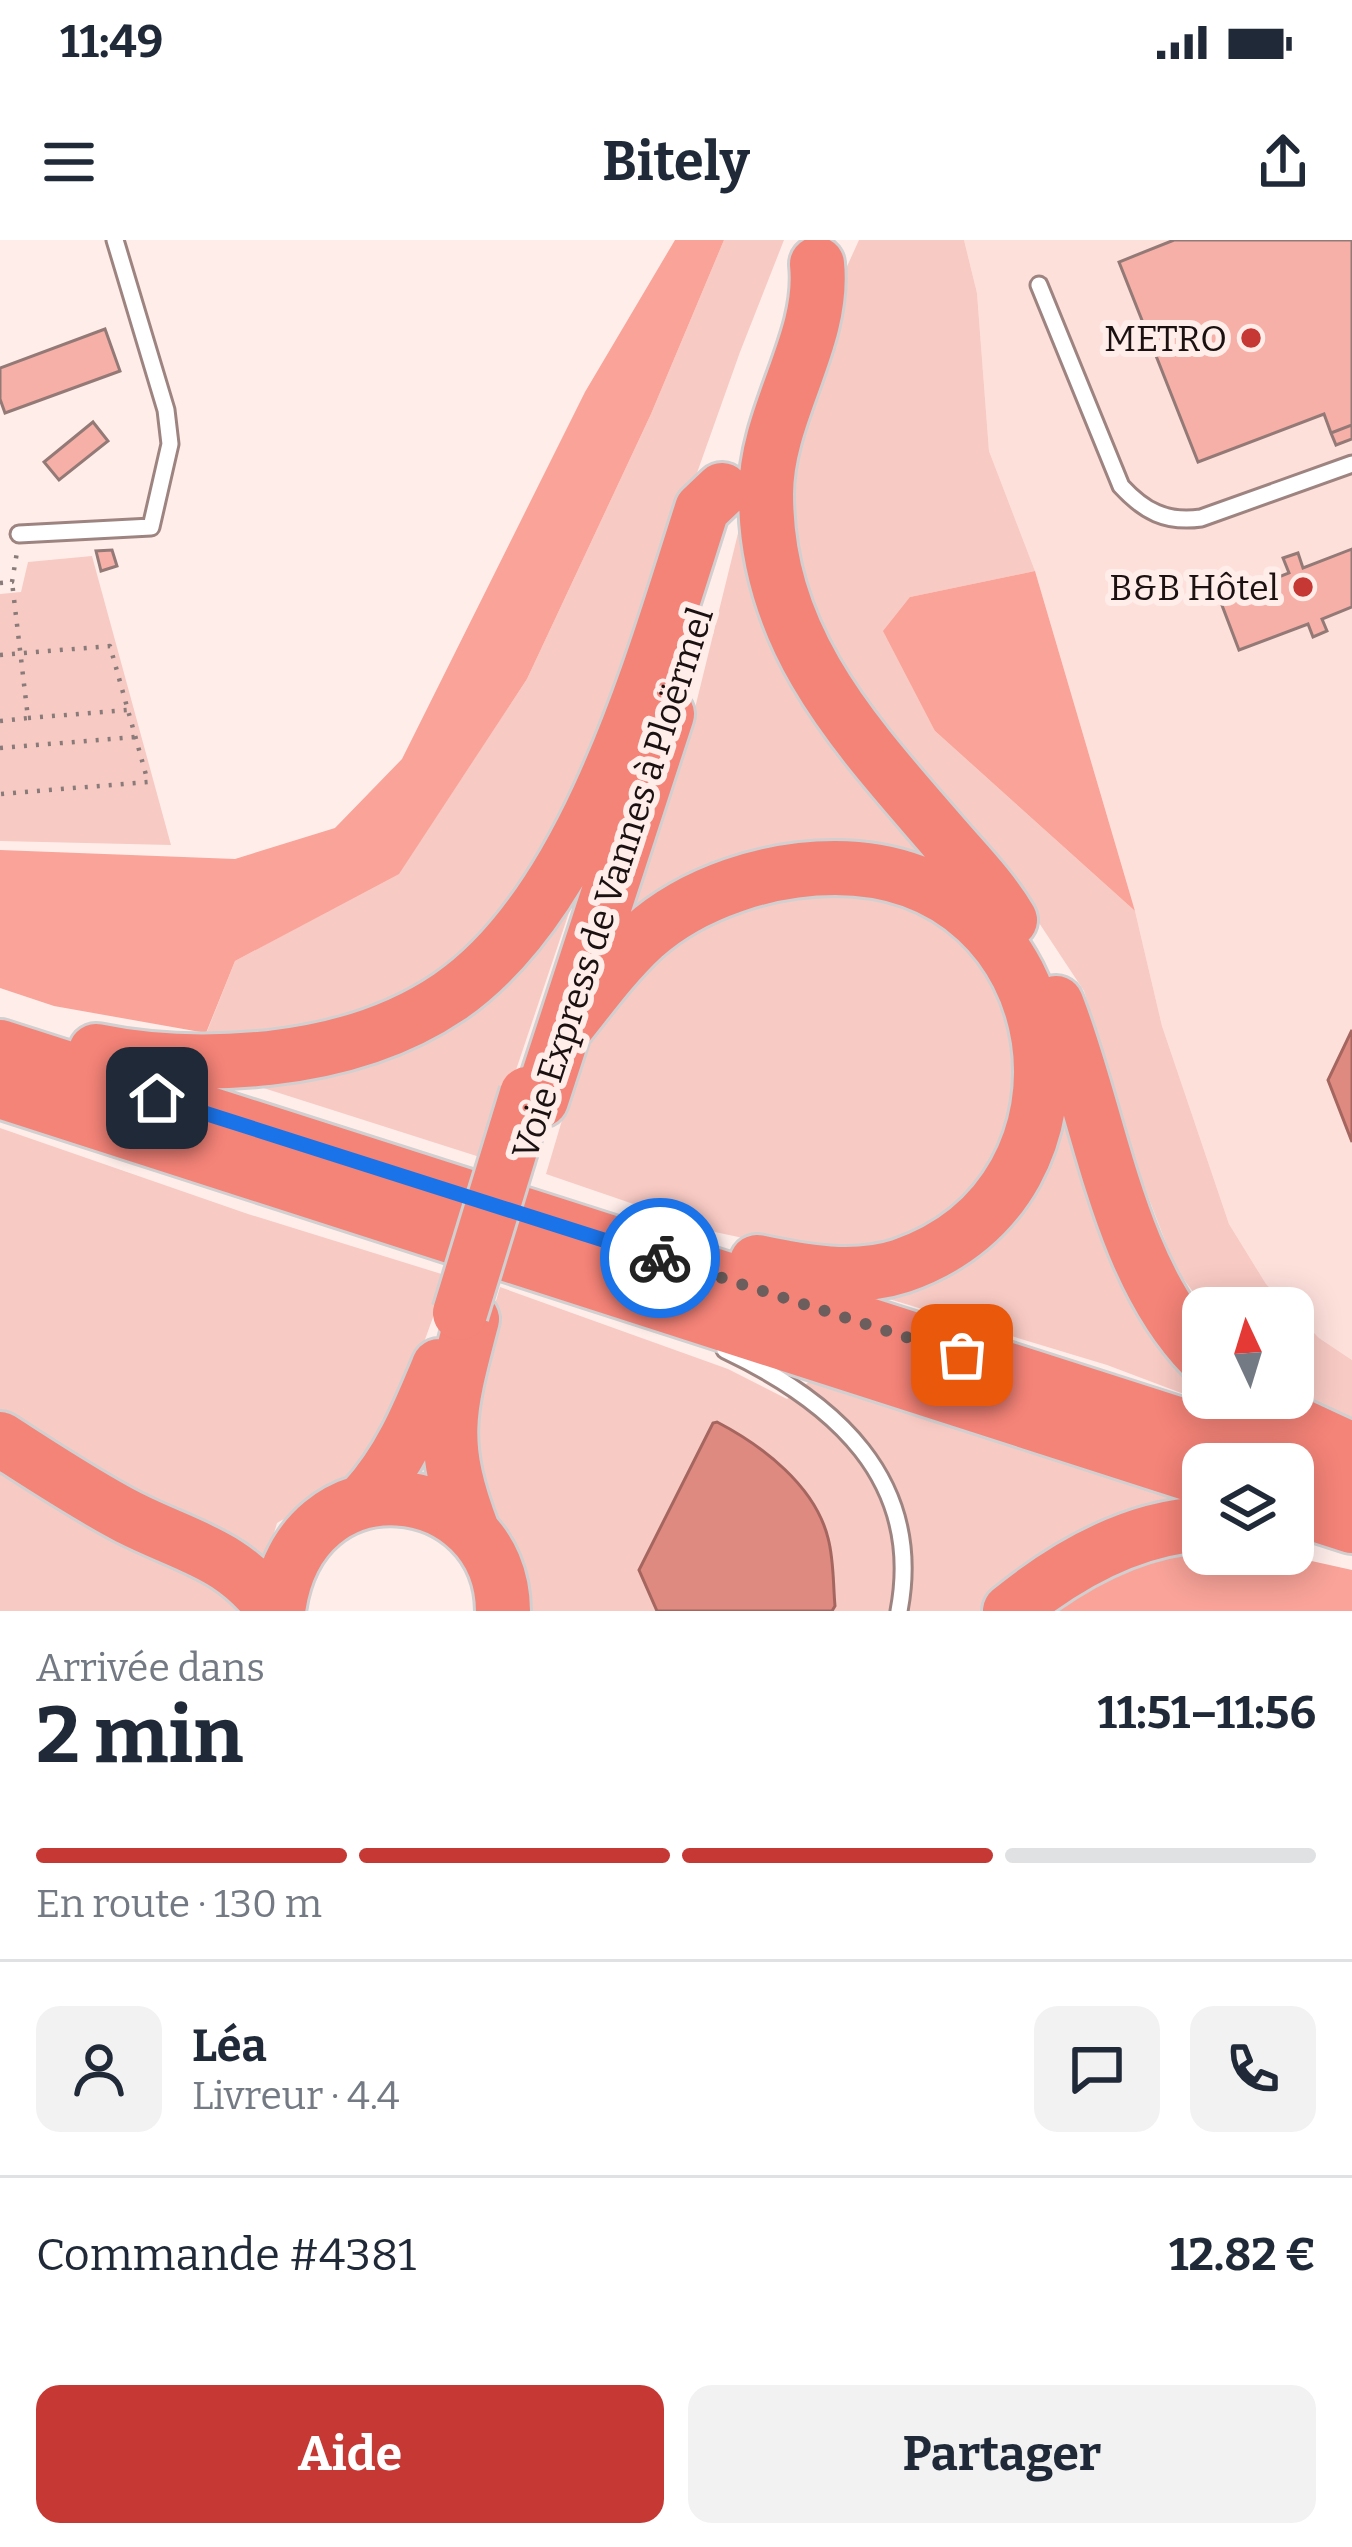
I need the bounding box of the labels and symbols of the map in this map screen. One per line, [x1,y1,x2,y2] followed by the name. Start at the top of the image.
[1104,317,1227,361] place label: METRO
[1238,325,1264,351] marker: METRO
[1109,566,1279,610] place label: B&B Hôtel
[1290,574,1316,600] marker: B&B Hôtel
[503,602,723,1165] street label: Voie Express de Vannes à Ploërmel
[106,1047,208,1149] pin
[600,1198,720,1318] courier
[1182,1287,1314,1419] north arrow
[911,1304,1013,1406] pin

